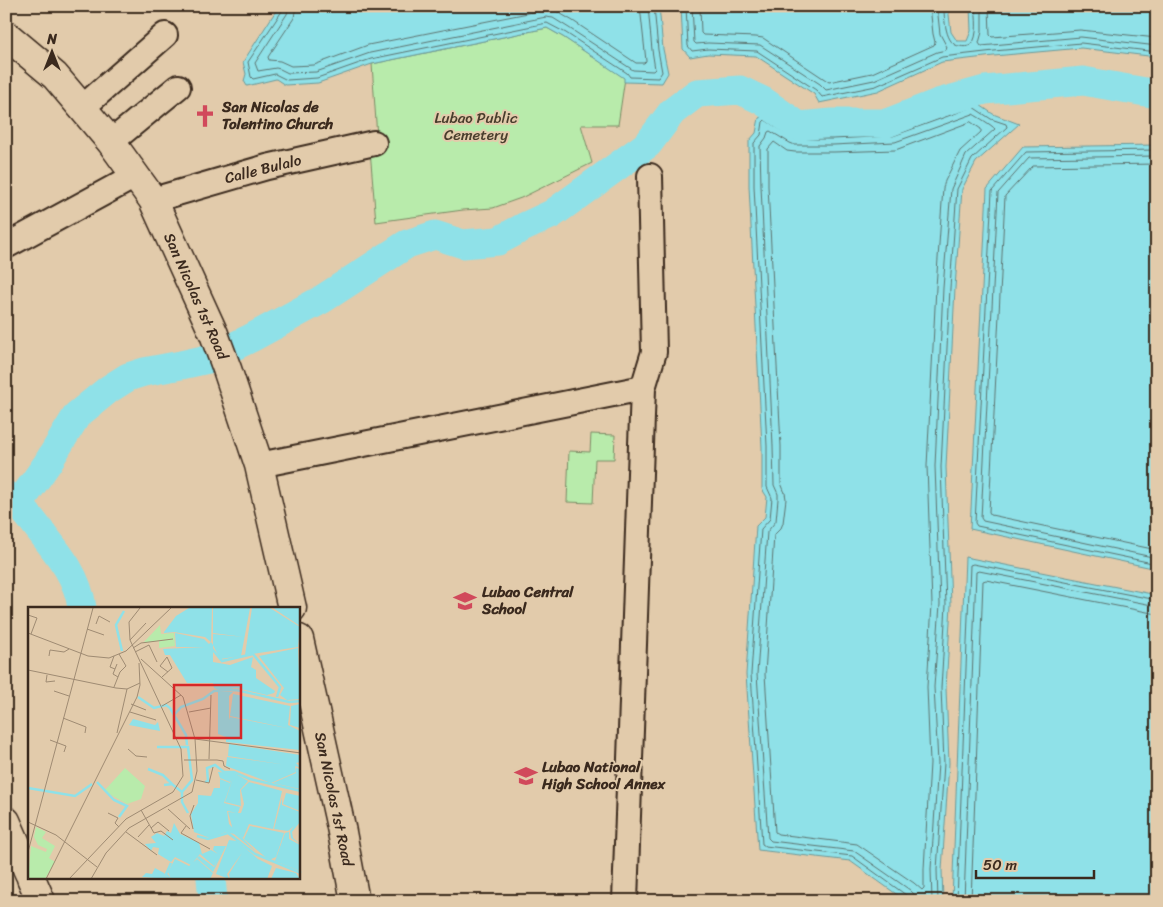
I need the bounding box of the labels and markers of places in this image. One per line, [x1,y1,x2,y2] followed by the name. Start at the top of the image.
[221,94,333,137] place label: San Nicolas de Tolentino Church
[192,103,218,129] church icon: San Nicolas de Tolentino Church
[481,579,574,622] place label: Lubao Central School
[452,588,478,614] school or university icon: Lubao Central School
[541,754,667,797] place label: Lubao National High School Annex
[513,763,539,789] school or university icon: Lubao National High School Annex

